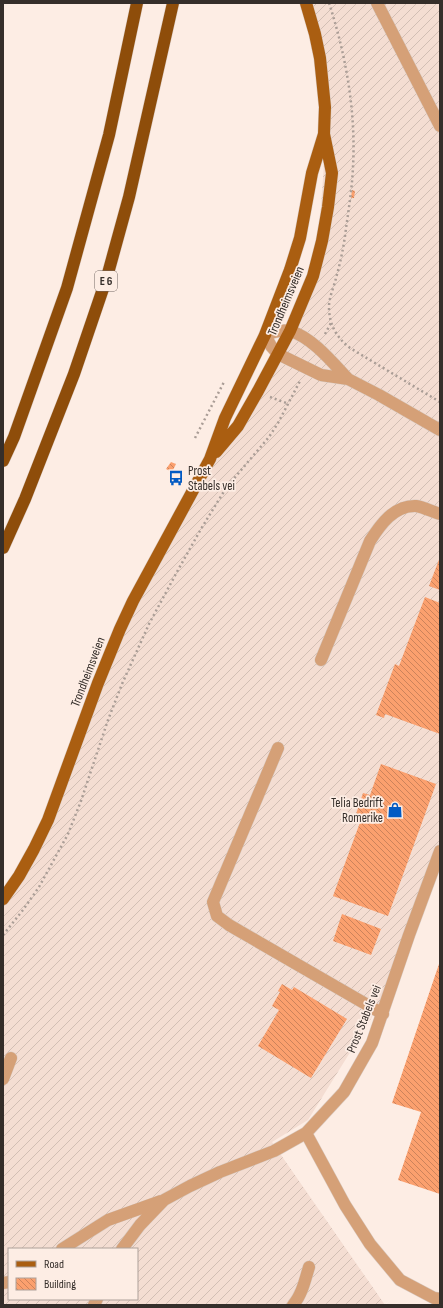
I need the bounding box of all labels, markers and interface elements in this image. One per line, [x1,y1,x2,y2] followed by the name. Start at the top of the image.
[264,264,308,338] street label: Trondheimsveien
[95,271,117,291] road number: E 6
[188,463,235,494] place label: Prost Stabels vei
[167,469,185,487] bus stop icon: Prost Stabels vei
[67,635,109,709] street label: Trondheimsveien
[331,795,383,826] place label: Telia Bedrift Romerike
[386,801,404,819] shop icon: Telia Bedrift Romerike
[343,983,385,1055] street label: Prost Stabels vei
[8,1248,138,1300] legend
[44,1257,64,1272] text: Road
[44,1277,76,1292] text: Building

